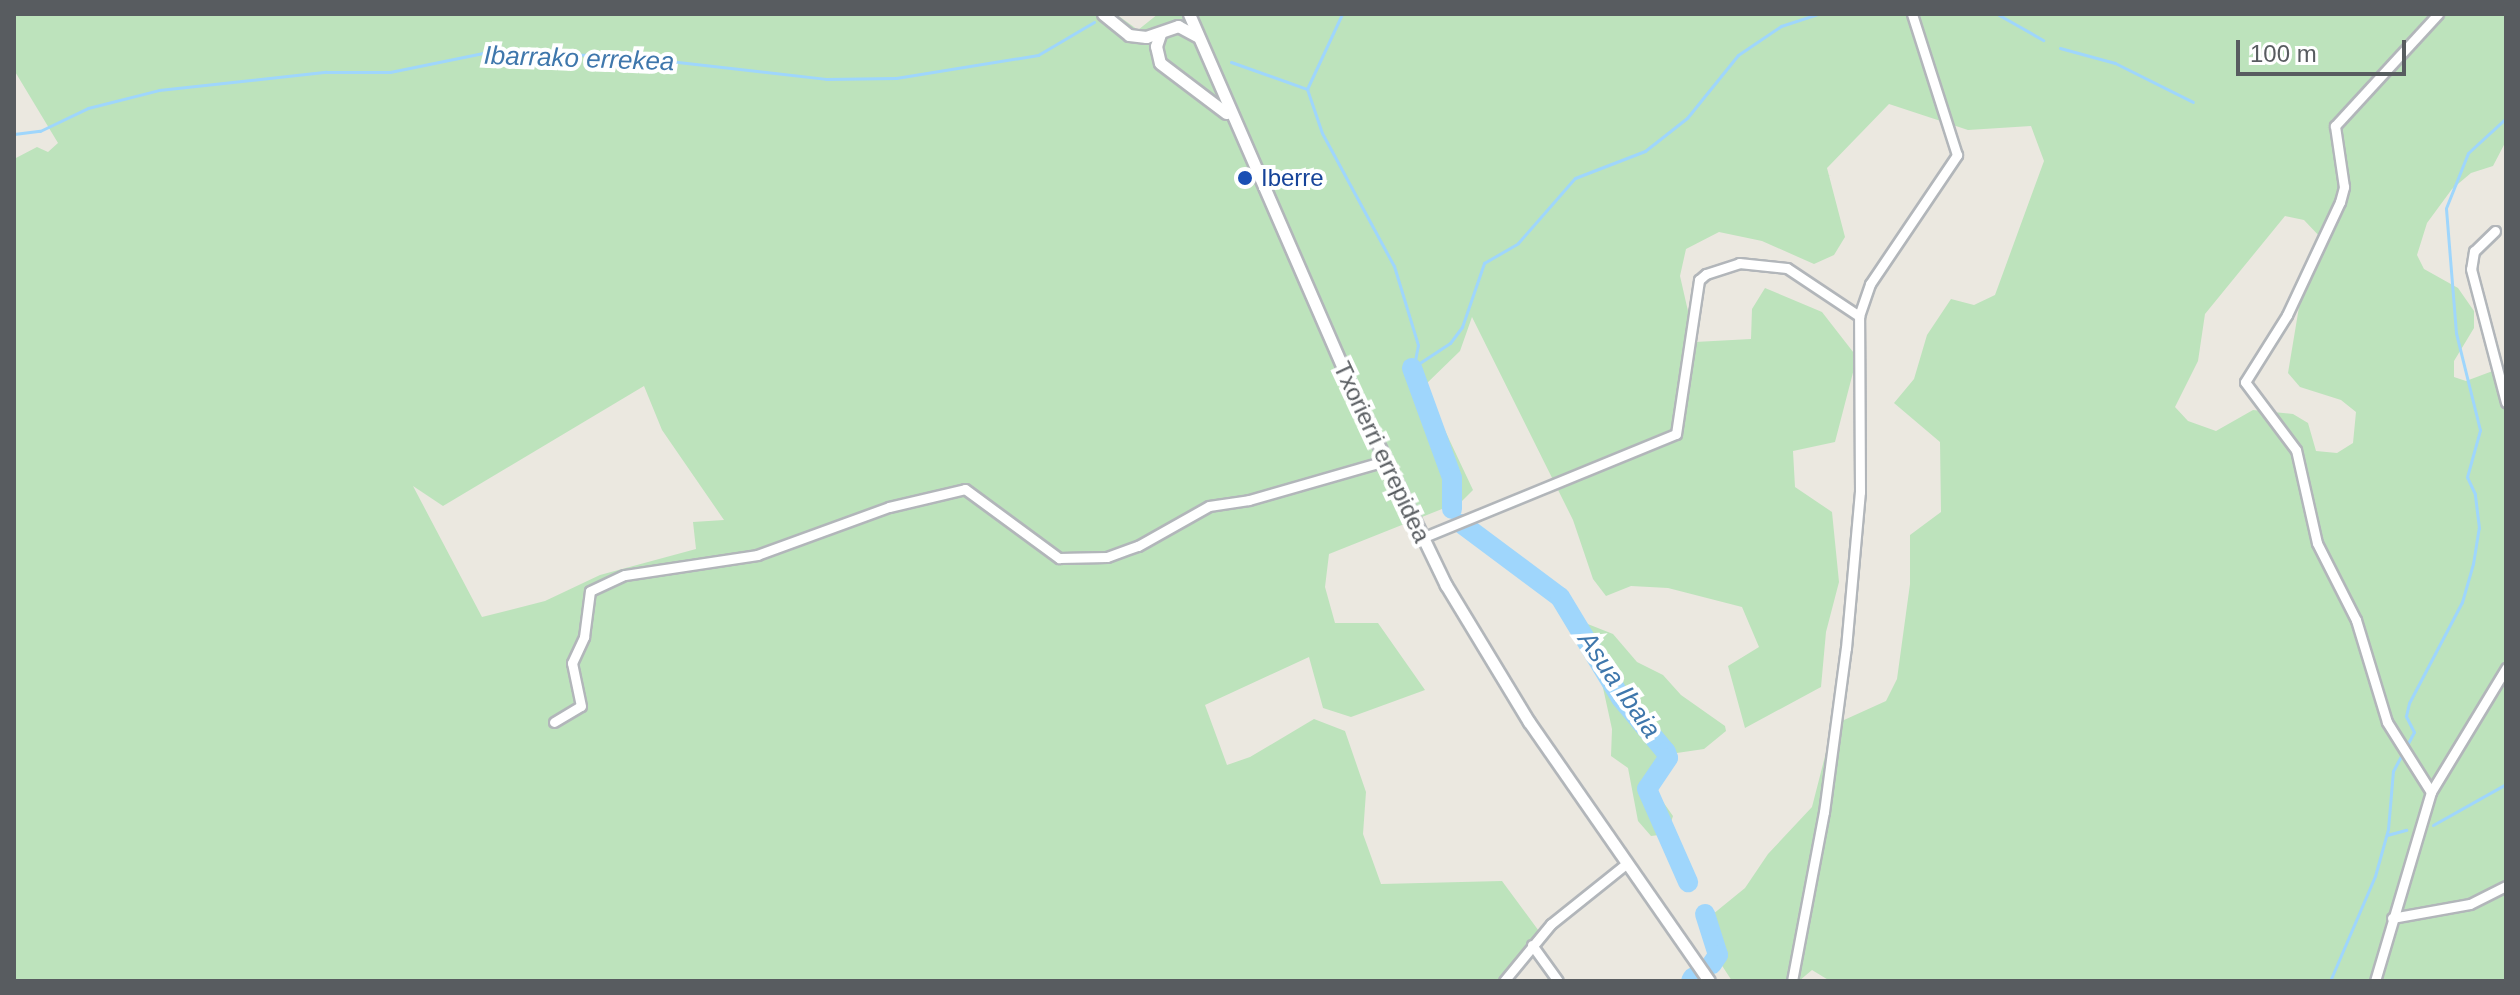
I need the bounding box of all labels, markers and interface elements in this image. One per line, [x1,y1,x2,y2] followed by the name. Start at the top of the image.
[2240,24,2410,74] scale bar
[483,40,675,78] water label: Ibarrako errekea
[2250,40,2317,67] text: 100 m
[1261,164,1324,192] place label: Iberre
[1236,169,1254,187] marker: Iberre
[1328,357,1436,547] street label: Txorierri errepidea
[1571,626,1667,744] water label: Asua Ibaia

